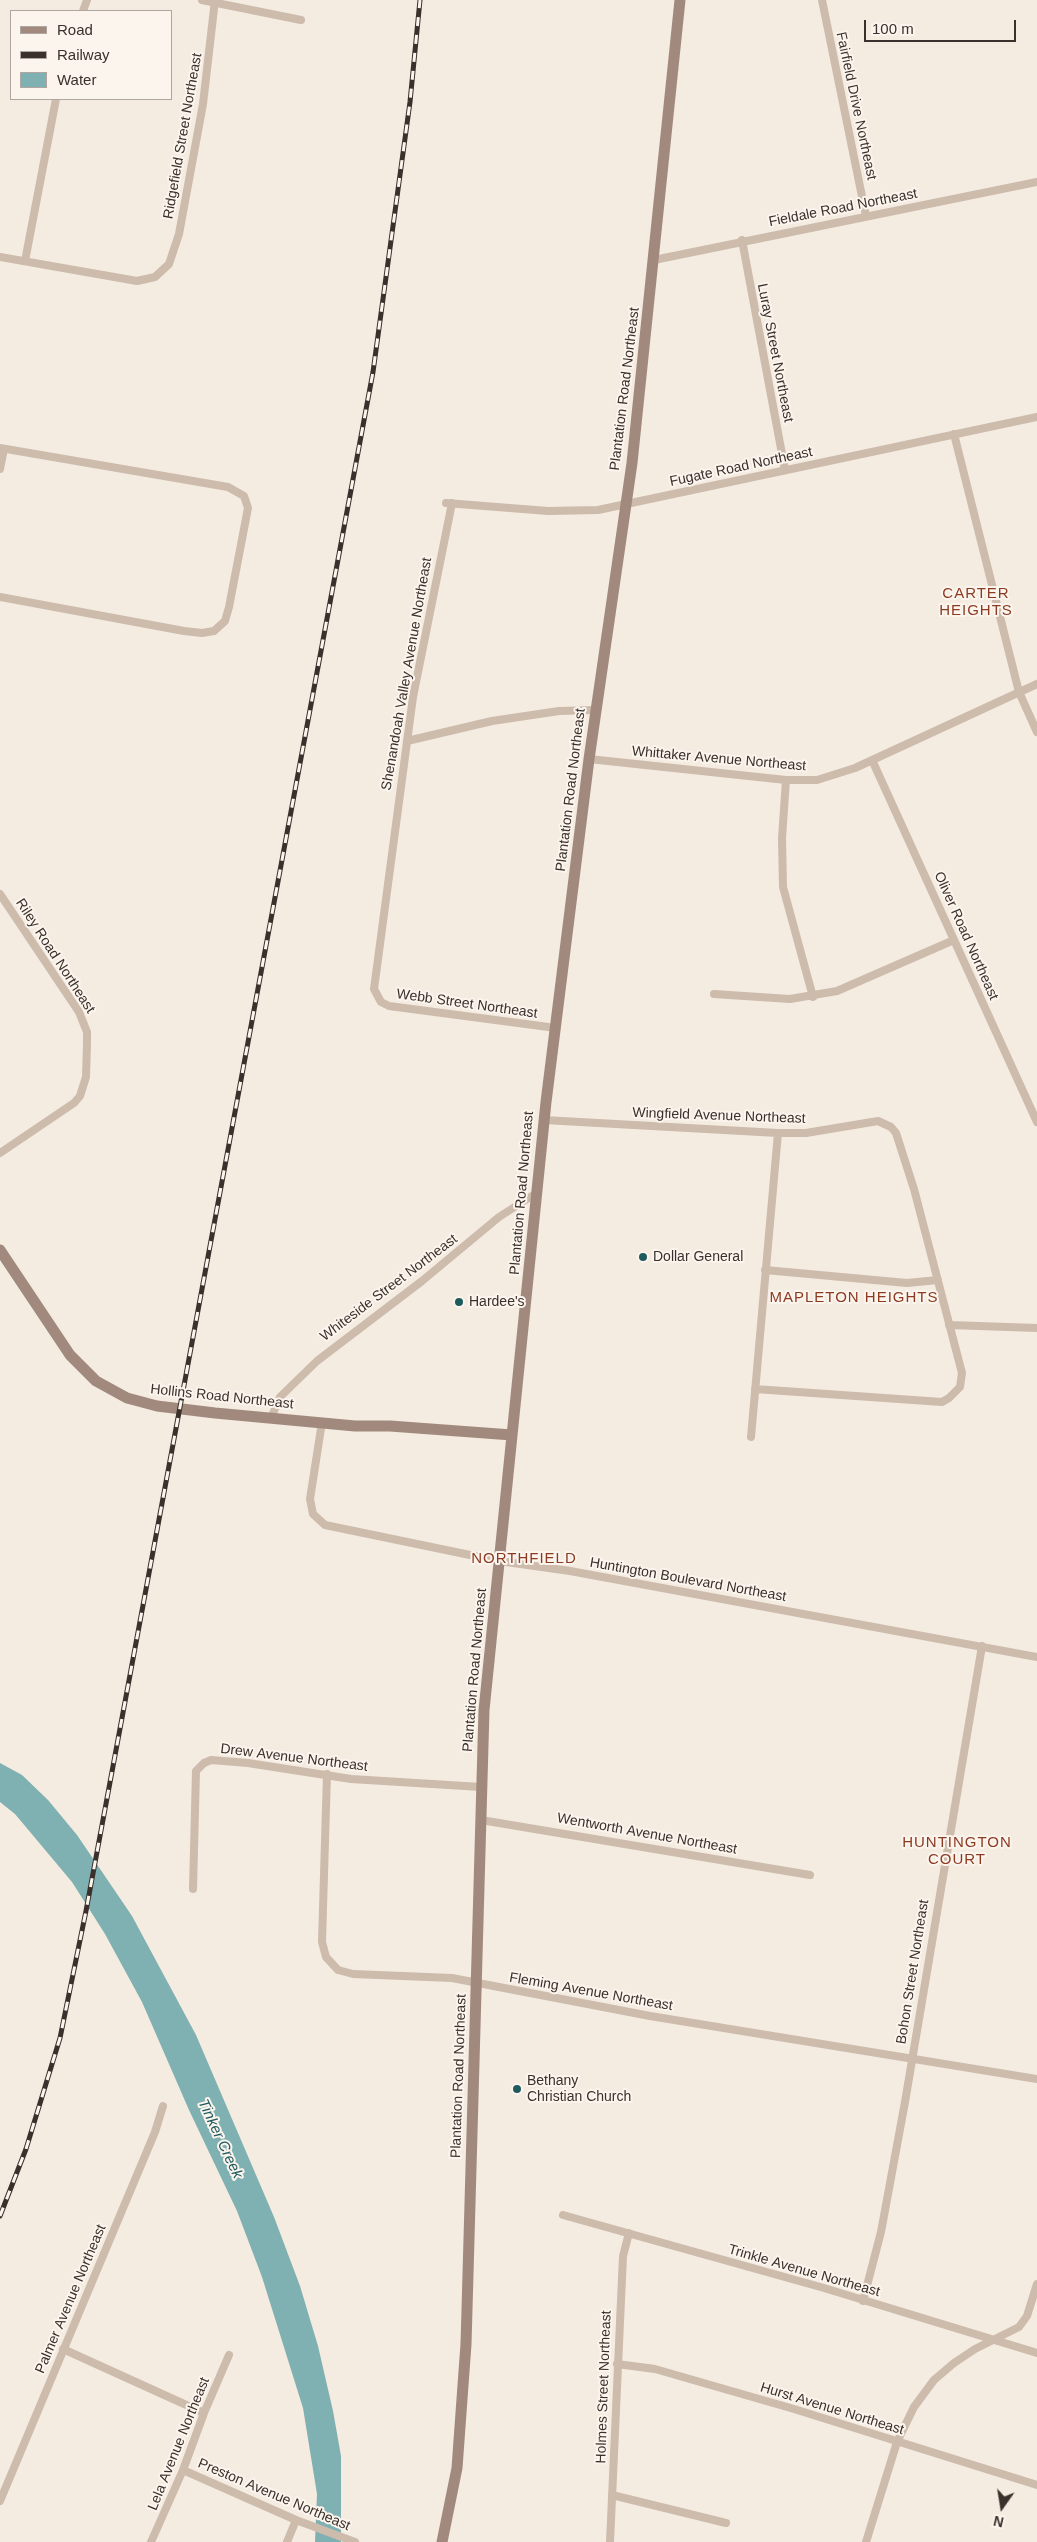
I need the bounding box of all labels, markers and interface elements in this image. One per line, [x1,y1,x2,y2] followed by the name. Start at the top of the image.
[10,10,172,100] legend
[867,10,1020,42] scale bar
[872,20,914,37] text: 100 m
[57,21,93,38] text: Road
[832,30,880,182] street label: Fairfield Drive Northeast
[57,46,110,63] text: Railway
[160,52,206,220] street label: Ridgefield Street Northeast
[57,71,96,88] text: Water
[767,185,919,231] street label: Fieldale Road Northeast
[753,282,797,424] street label: Luray Street Northeast
[607,306,643,472] street label: Plantation Road Northeast
[668,444,814,490] street label: Fugate Road Northeast
[378,556,436,792] street label: Shenandoah Valley Avenue Northeast
[938,585,1014,620] district label: CARTER HEIGHTS
[553,707,589,873] street label: Plantation Road Northeast
[631,743,807,775] street label: Whittaker Avenue Northeast
[930,869,1002,1003] street label: Oliver Road Northeast
[12,896,98,1016] street label: Riley Road Northeast
[395,986,539,1022] street label: Webb Street Northeast
[632,1105,806,1127] street label: Wingfield Avenue Northeast
[506,1110,538,1276] street label: Plantation Road Northeast
[317,1231,461,1345] street label: Whiteside Street Northeast
[653,1249,743,1265] place label: Dollar General
[637,1251,649,1263] marker: Dollar General
[767,1289,941,1307] district label: MAPLETON HEIGHTS
[469,1294,525,1310] place label: Hardee's
[453,1296,465,1308] marker: Hardee's
[150,1381,294,1413] street label: Hollins Road Northeast
[470,1550,578,1568] district label: NORTHFIELD
[588,1554,788,1606] street label: Huntington Boulevard Northeast
[459,1587,491,1753] street label: Plantation Road Northeast
[219,1741,369,1775] street label: Drew Avenue Northeast
[556,1810,738,1858] street label: Wentworth Avenue Northeast
[901,1834,1013,1869] district label: HUNTINGTON COURT
[893,1898,933,2046] street label: Bohon Street Northeast
[508,1969,674,2015] street label: Fleming Avenue Northeast
[448,1994,470,2158] street label: Plantation Road Northeast
[527,2073,631,2106] place label: Bethany Christian Church
[511,2083,523,2095] marker: Bethany Christian Church
[194,2096,246,2182] water label: Tinker Creek
[32,2222,110,2376] street label: Palmer Avenue Northeast
[726,2241,882,2301] street label: Trinkle Avenue Northeast
[593,2310,615,2464] street label: Holmes Street Northeast
[145,2375,213,2513] street label: Lela Avenue Northeast
[758,2379,906,2439] street label: Hurst Avenue Northeast
[195,2455,353,2535] street label: Preston Avenue Northeast
[977,2482,1027,2532] north arrow
[992,2513,1005,2531] text: N

